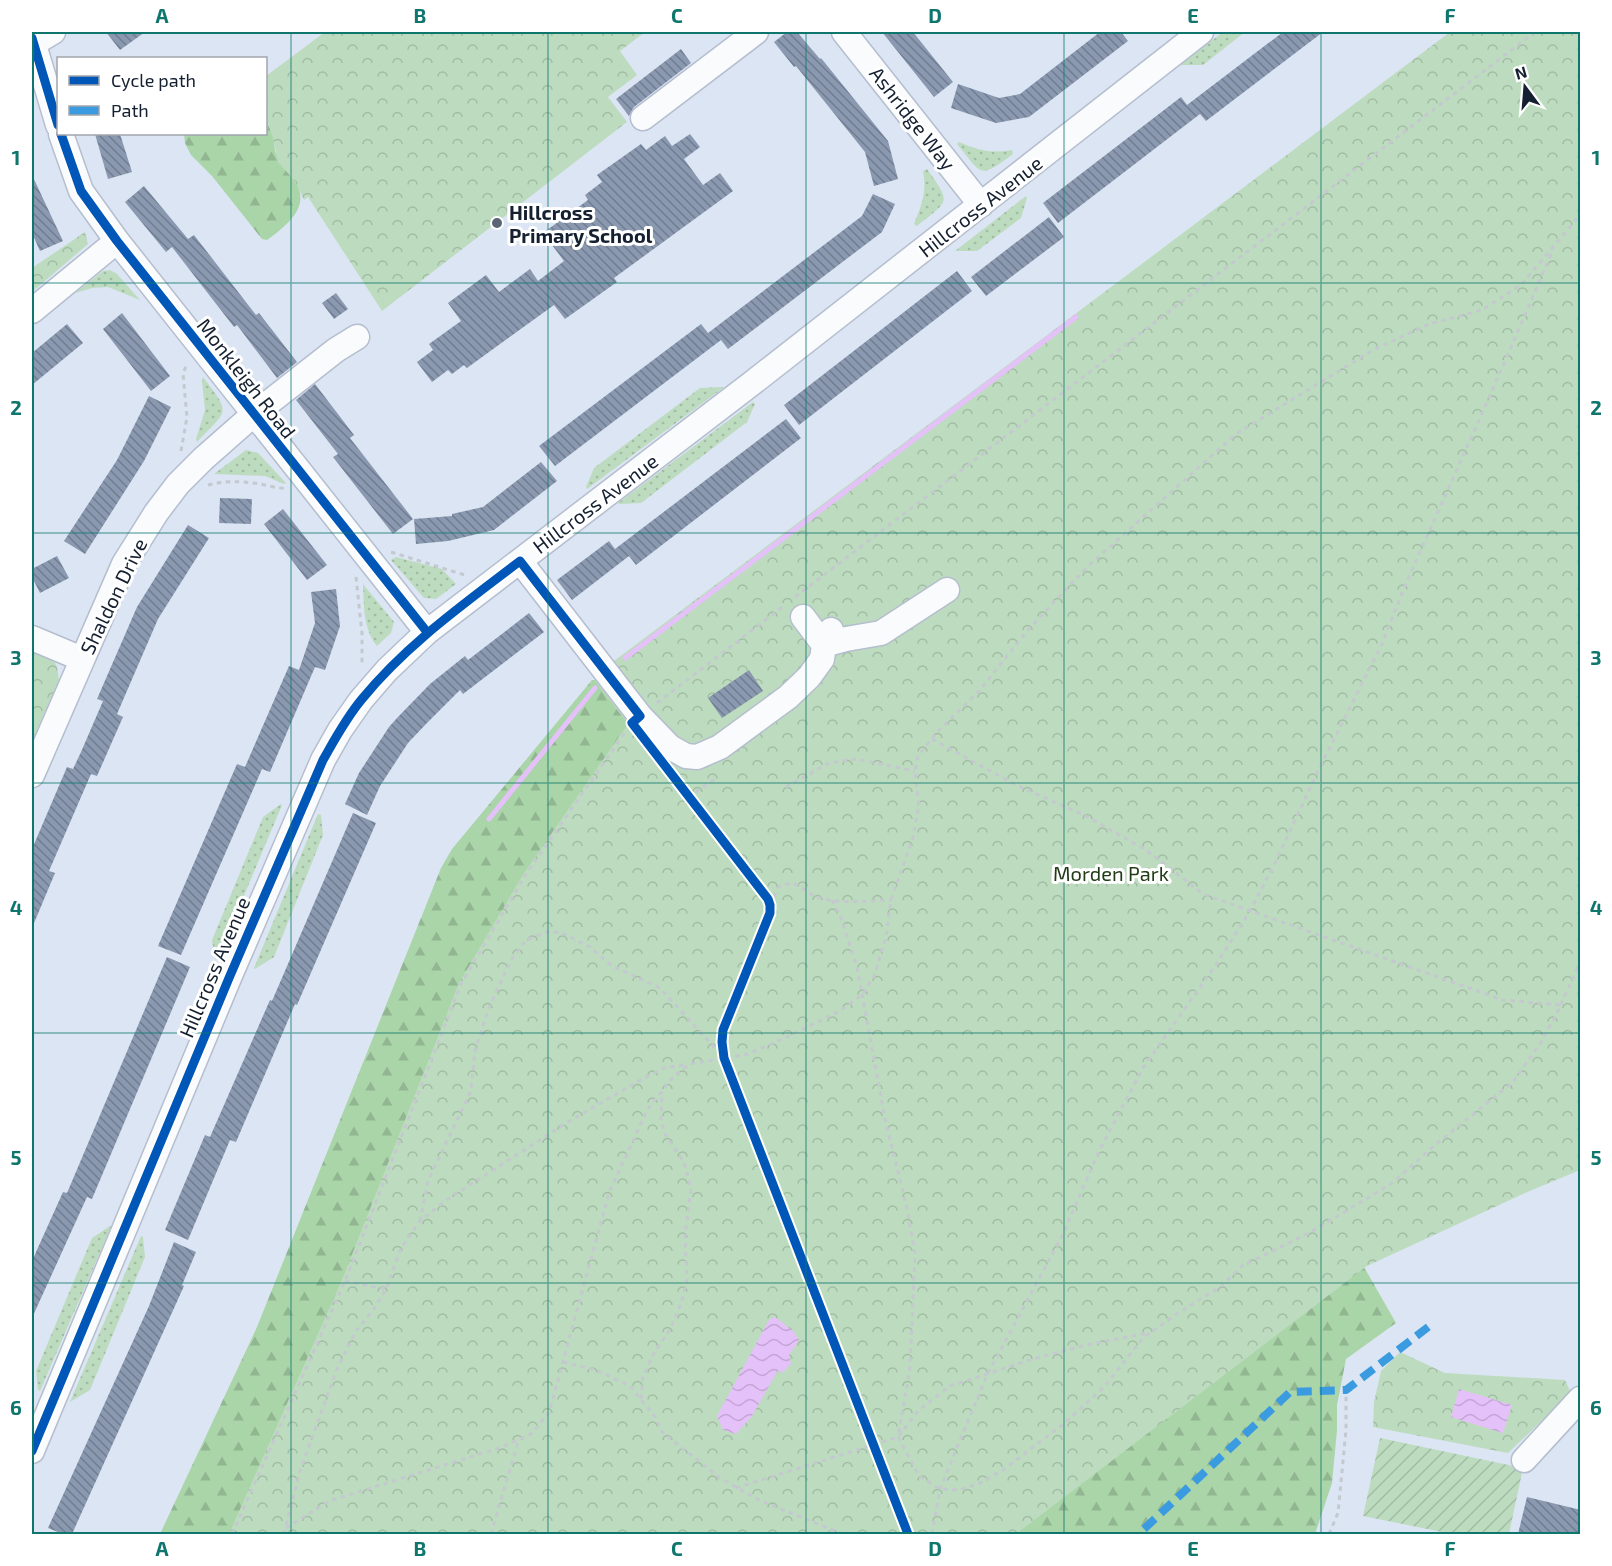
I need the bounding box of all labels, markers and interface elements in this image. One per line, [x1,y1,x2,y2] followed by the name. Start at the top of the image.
[155,3,169,27] text: A
[414,3,426,27] text: B
[671,3,683,27] text: C
[928,3,942,27] text: D
[1187,3,1199,27] text: E
[1444,3,1456,27] text: F
[57,57,267,135] legend
[1495,57,1555,117] north arrow
[865,61,961,175] street label: Ashridge Way
[1513,61,1529,83] text: N
[111,69,196,91] text: Cycle path
[111,99,149,121] text: Path
[12,145,20,169] text: 1
[1592,145,1600,169] text: 1
[913,150,1047,262] street label: Hillcross Avenue
[509,200,653,248] place label: Hillcross Primary School
[490,216,504,230] marker: Hillcross Primary School
[193,313,301,443] street label: Monkleigh Road
[10,395,22,419] text: 2
[1590,395,1602,419] text: 2
[528,448,662,558] street label: Hillcross Avenue
[75,534,151,658] street label: Shaldon Drive
[10,645,22,669] text: 3
[1590,645,1602,669] text: 3
[1053,861,1169,885] park label: Morden Park
[174,893,254,1041] street label: Hillcross Avenue
[10,895,23,919] text: 4
[1590,895,1603,919] text: 4
[10,1145,22,1169] text: 5
[1590,1145,1602,1169] text: 5
[10,1395,22,1419] text: 6
[1590,1395,1602,1419] text: 6
[155,1536,169,1560] text: A
[414,1536,426,1560] text: B
[671,1536,683,1560] text: C
[928,1536,942,1560] text: D
[1187,1536,1199,1560] text: E
[1444,1536,1456,1560] text: F

